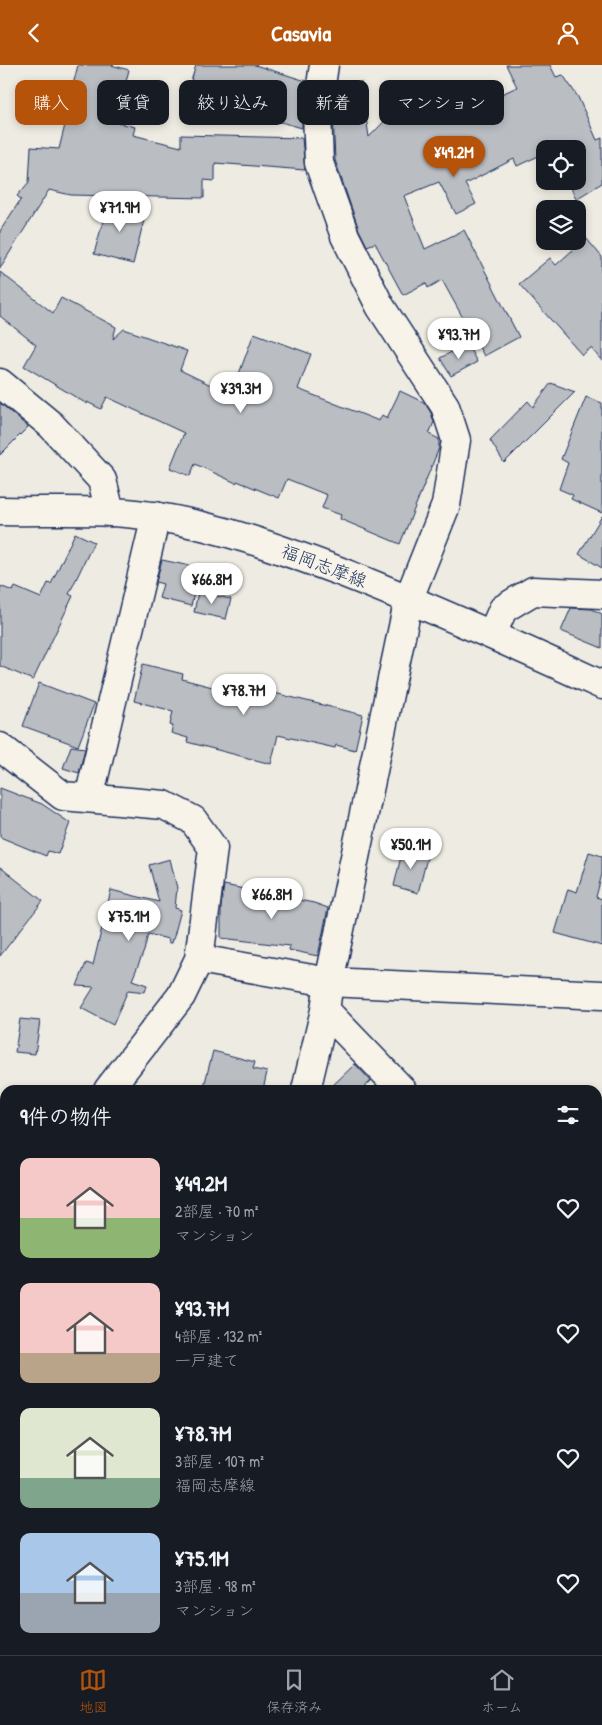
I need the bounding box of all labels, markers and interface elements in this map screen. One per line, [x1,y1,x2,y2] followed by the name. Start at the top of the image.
[271,18,331,48] text: Casavia
[20,19,48,47] icon: back
[554,19,582,47] icon: person
[15,80,87,125] chip: 購入
[97,80,169,125] chip: 賃貸
[179,80,287,125] chip: 絞り込み
[297,80,369,125] chip: 新着
[379,80,504,125] chip: マンション
[413,135,495,178] pin: ¥49.2M
[536,140,586,250] map controls
[536,140,586,190] button: locate
[434,141,474,163] text: ¥49.2M
[79,191,161,233] pin: ¥71.9M
[100,196,140,218] text: ¥71.9M
[536,200,586,250] button: layers
[418,317,500,360] pin: ¥93.7M
[438,323,480,345] text: ¥93.7M
[200,371,282,414] pin: ¥39.3M
[221,377,261,399] text: ¥39.3M
[278,538,371,593] street label: 福岡志摩線
[171,563,253,605] pin: ¥66.8M
[192,568,232,590] text: ¥66.8M
[203,673,285,716] pin: ¥78.7M
[222,679,266,701] text: ¥78.7M
[370,827,452,870] pin: ¥50.1M
[391,833,431,855] text: ¥50.1M
[231,877,313,920] pin: ¥66.8M
[252,883,292,905] text: ¥66.8M
[88,899,170,942] pin: ¥75.1M
[109,905,149,927] text: ¥75.1M
[554,1101,582,1129] icon: filters
[20,1102,112,1131] text: 9件の物件
[175,1169,227,1198] text: ¥49.2M
[60,1178,120,1238] icon: home
[554,1194,582,1222] icon: heart
[175,1200,258,1222] text: 2部屋 · 70 m²
[175,1224,254,1246] text: マンション
[175,1294,229,1323] text: ¥93.7M
[60,1303,120,1363] icon: home
[554,1319,582,1347] icon: heart
[175,1325,262,1347] text: 4部屋 · 132 m²
[175,1349,239,1371] text: 一戸建て
[175,1419,232,1448] text: ¥78.7M
[60,1428,120,1488] icon: home
[554,1444,582,1472] icon: heart
[175,1450,264,1472] text: 3部屋 · 107 m²
[175,1474,255,1496] text: 福岡志摩線
[175,1544,229,1573] text: ¥75.1M
[60,1553,120,1613] icon: home
[554,1569,582,1597] icon: heart
[175,1575,256,1597] text: 3部屋 · 98 m²
[175,1599,254,1621] text: マンション
[79,1666,107,1716] tab: 地図
[266,1666,322,1716] tab: 保存済み
[481,1666,523,1716] tab: ホーム

